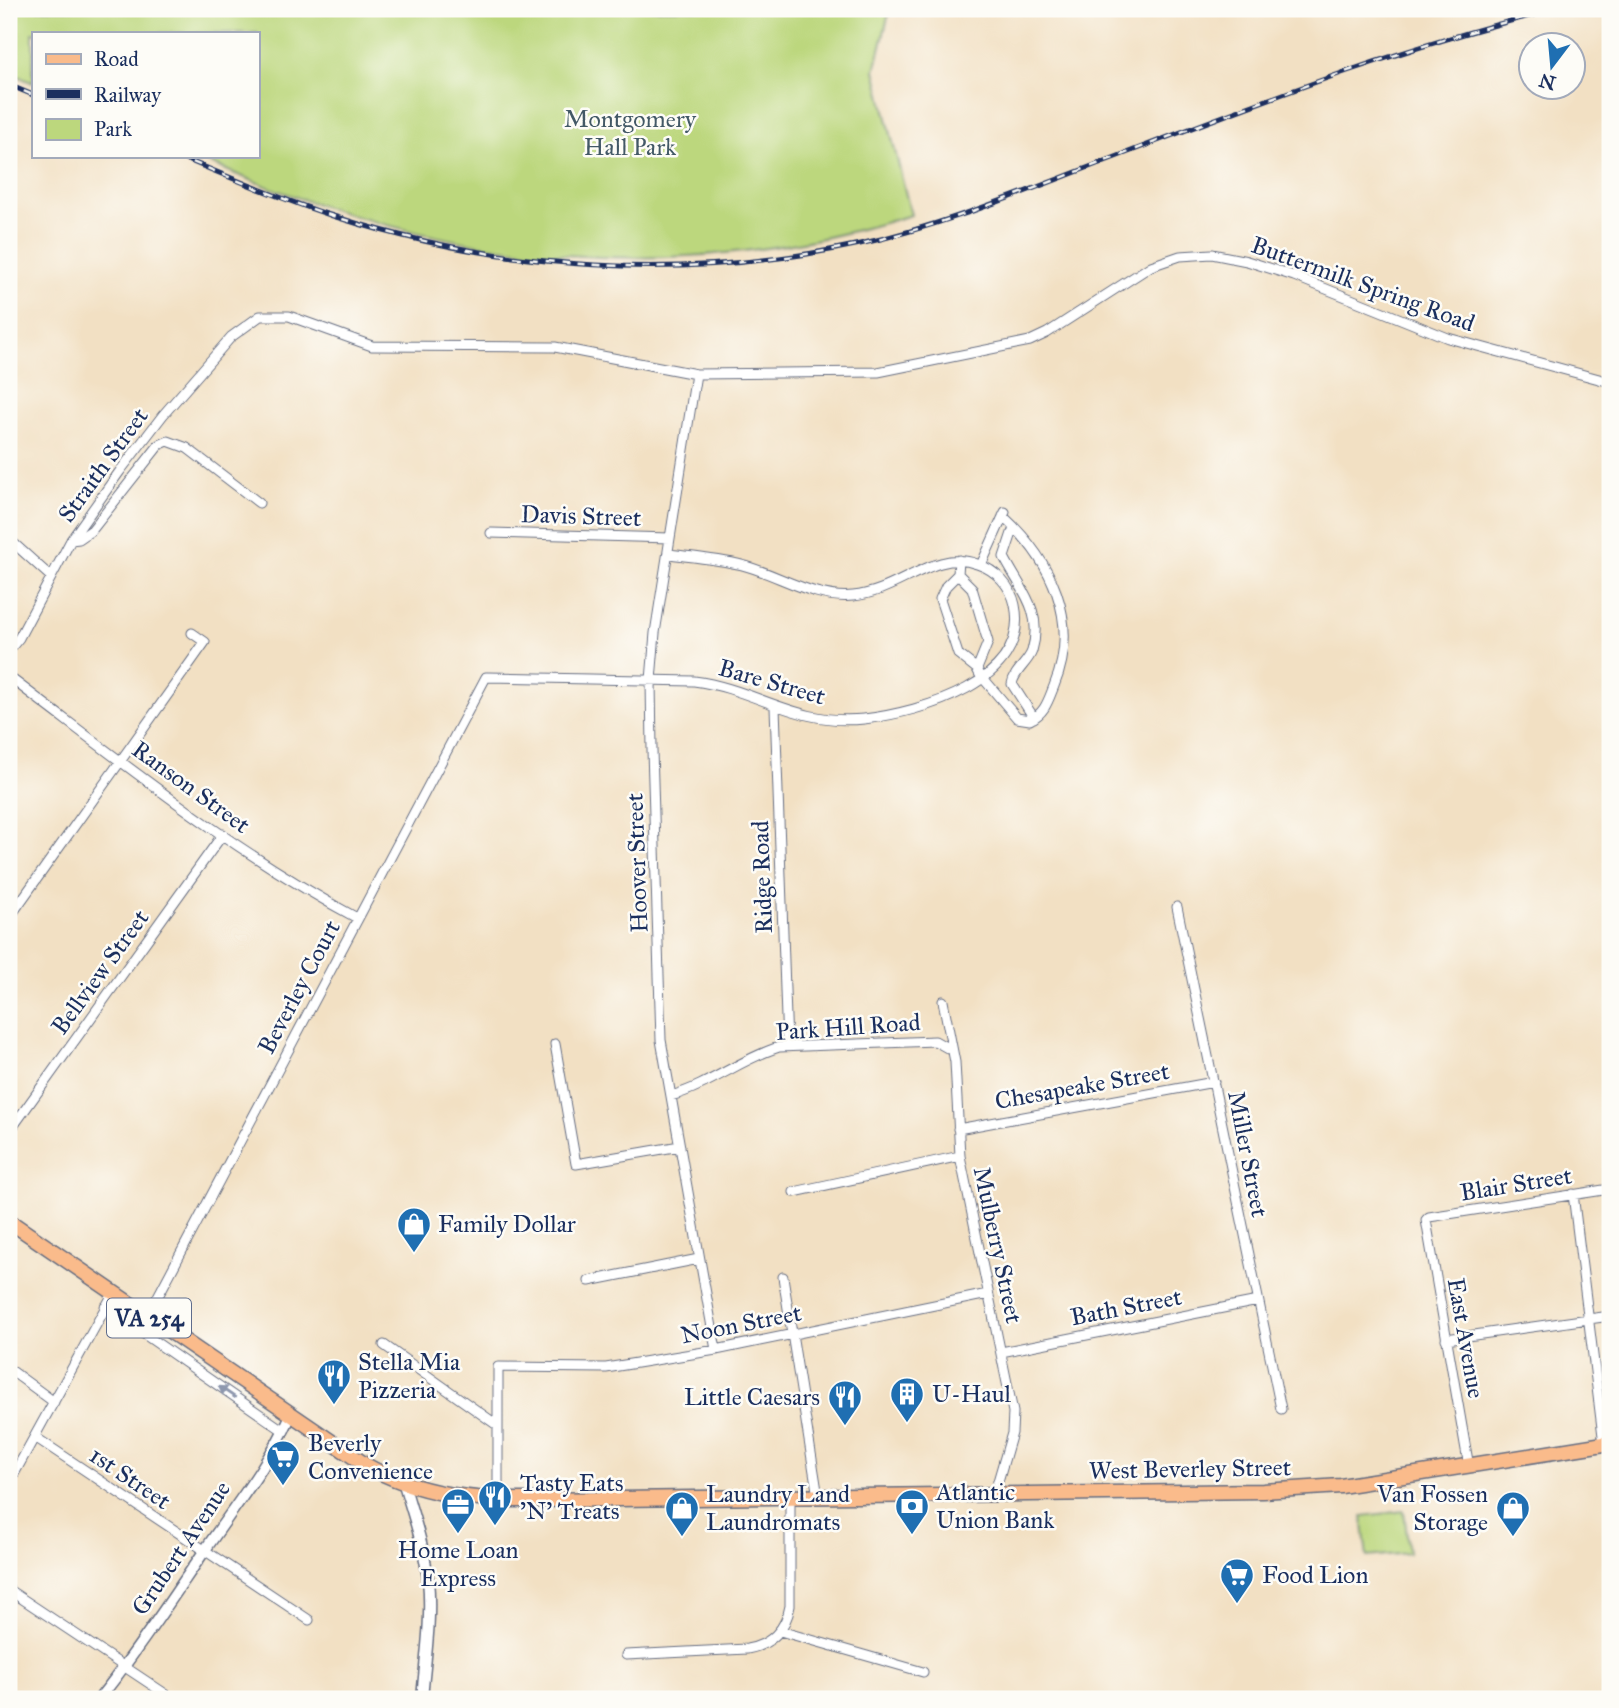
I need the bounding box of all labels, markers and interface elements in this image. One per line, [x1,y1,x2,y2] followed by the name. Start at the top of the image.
[32,32,259,158] legend
[1518,32,1588,102] north arrow
[94,46,139,72] text: Road
[1537,69,1558,95] text: N
[94,82,162,108] text: Railway
[564,104,697,162] park label: Montgomery Hall Park
[94,116,132,142] text: Park
[1247,230,1479,338] street label: Buttermilk Spring Road
[51,401,155,528] street label: Straith Street
[520,499,642,533] street label: Davis Street
[715,652,829,712] street label: Bare Street
[126,734,256,840] street label: Ranson Street
[620,792,654,933] street label: Hoover Street
[745,820,779,934] street label: Ridge Road
[45,903,156,1040] street label: Bellview Street
[251,914,347,1059] street label: Beverley Court
[775,1007,921,1047] street label: Park Hill Road
[993,1056,1172,1116] street label: Chesapeake Street
[1221,1088,1275,1220] street label: Miller Street
[1458,1160,1575,1208] street label: Blair Street
[967,1164,1029,1327] street label: Mulberry Street
[395,1205,433,1254] shop icon: Family Dollar
[438,1209,576,1239] place label: Family Dollar
[1441,1275,1491,1401] street label: East Avenue
[1068,1281,1185,1332] street label: Bath Street
[107,1298,191,1338] road number: VA 254
[678,1298,804,1350] street label: Noon Street
[358,1347,461,1405] place label: Stella Mia Pizzeria
[315,1357,353,1406] restaurant icon: Stella Mia Pizzeria
[888,1375,926,1424] building icon: U-Haul
[826,1378,864,1427] restaurant icon: Little Caesars
[932,1379,1011,1409] place label: U-Haul
[684,1382,820,1412] place label: Little Caesars
[217,1386,237,1399] one-way arrow
[308,1428,433,1486] place label: Beverly Convenience
[264,1438,302,1487] supermarket icon: Beverly Convenience
[84,1440,177,1516] street label: 1st Street
[1089,1452,1292,1486] street label: West Beverley Street
[520,1468,623,1526] place label: Tasty Eats 'N' Treats
[125,1475,237,1621] street label: Grubert Avenue
[935,1477,1055,1535] place label: Atlantic Union Bank
[476,1478,514,1527] restaurant icon: Tasty Eats 'N' Treats
[706,1479,850,1537] place label: Laundry Land Laundromats
[1376,1479,1488,1537] place label: Van Fossen Storage
[439,1486,477,1535] office icon: Home Loan Express
[893,1487,931,1536] bank icon: Atlantic Union Bank
[663,1489,701,1538] shop icon: Laundry Land Laundromats
[1494,1489,1532,1538] shop icon: Van Fossen Storage
[397,1535,519,1593] place label: Home Loan Express
[1218,1556,1256,1605] supermarket icon: Food Lion
[1262,1560,1368,1590] place label: Food Lion

